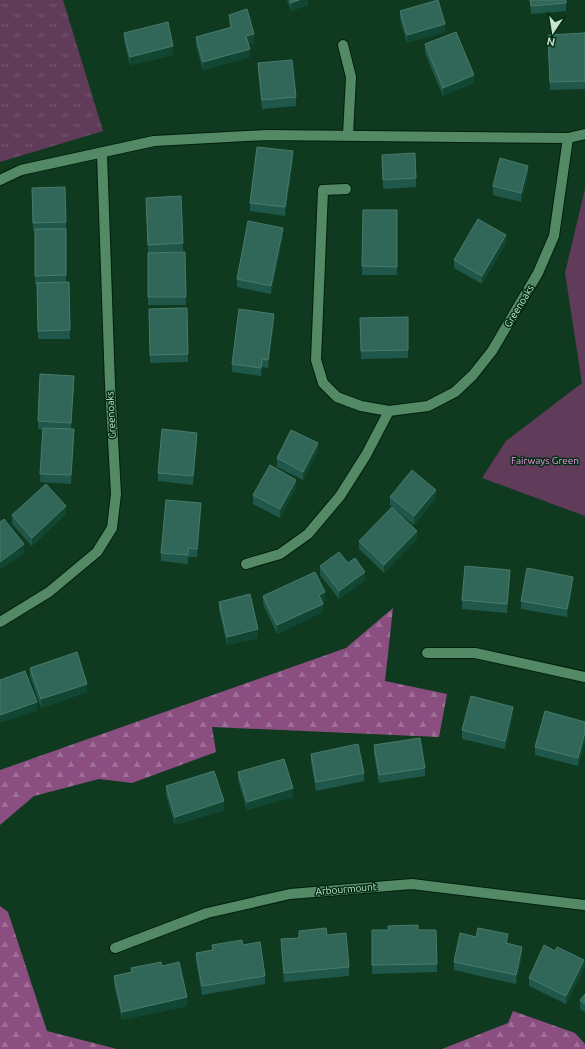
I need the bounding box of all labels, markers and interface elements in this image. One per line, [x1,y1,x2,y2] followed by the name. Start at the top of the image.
[533,12,573,52] north arrow
[546,35,556,49] text: N
[502,283,536,329] street label: Greenoaks
[104,391,118,439] street label: Greenoaks
[511,455,579,466] park label: Fairways Green
[315,881,377,897] street label: Arbourmount

